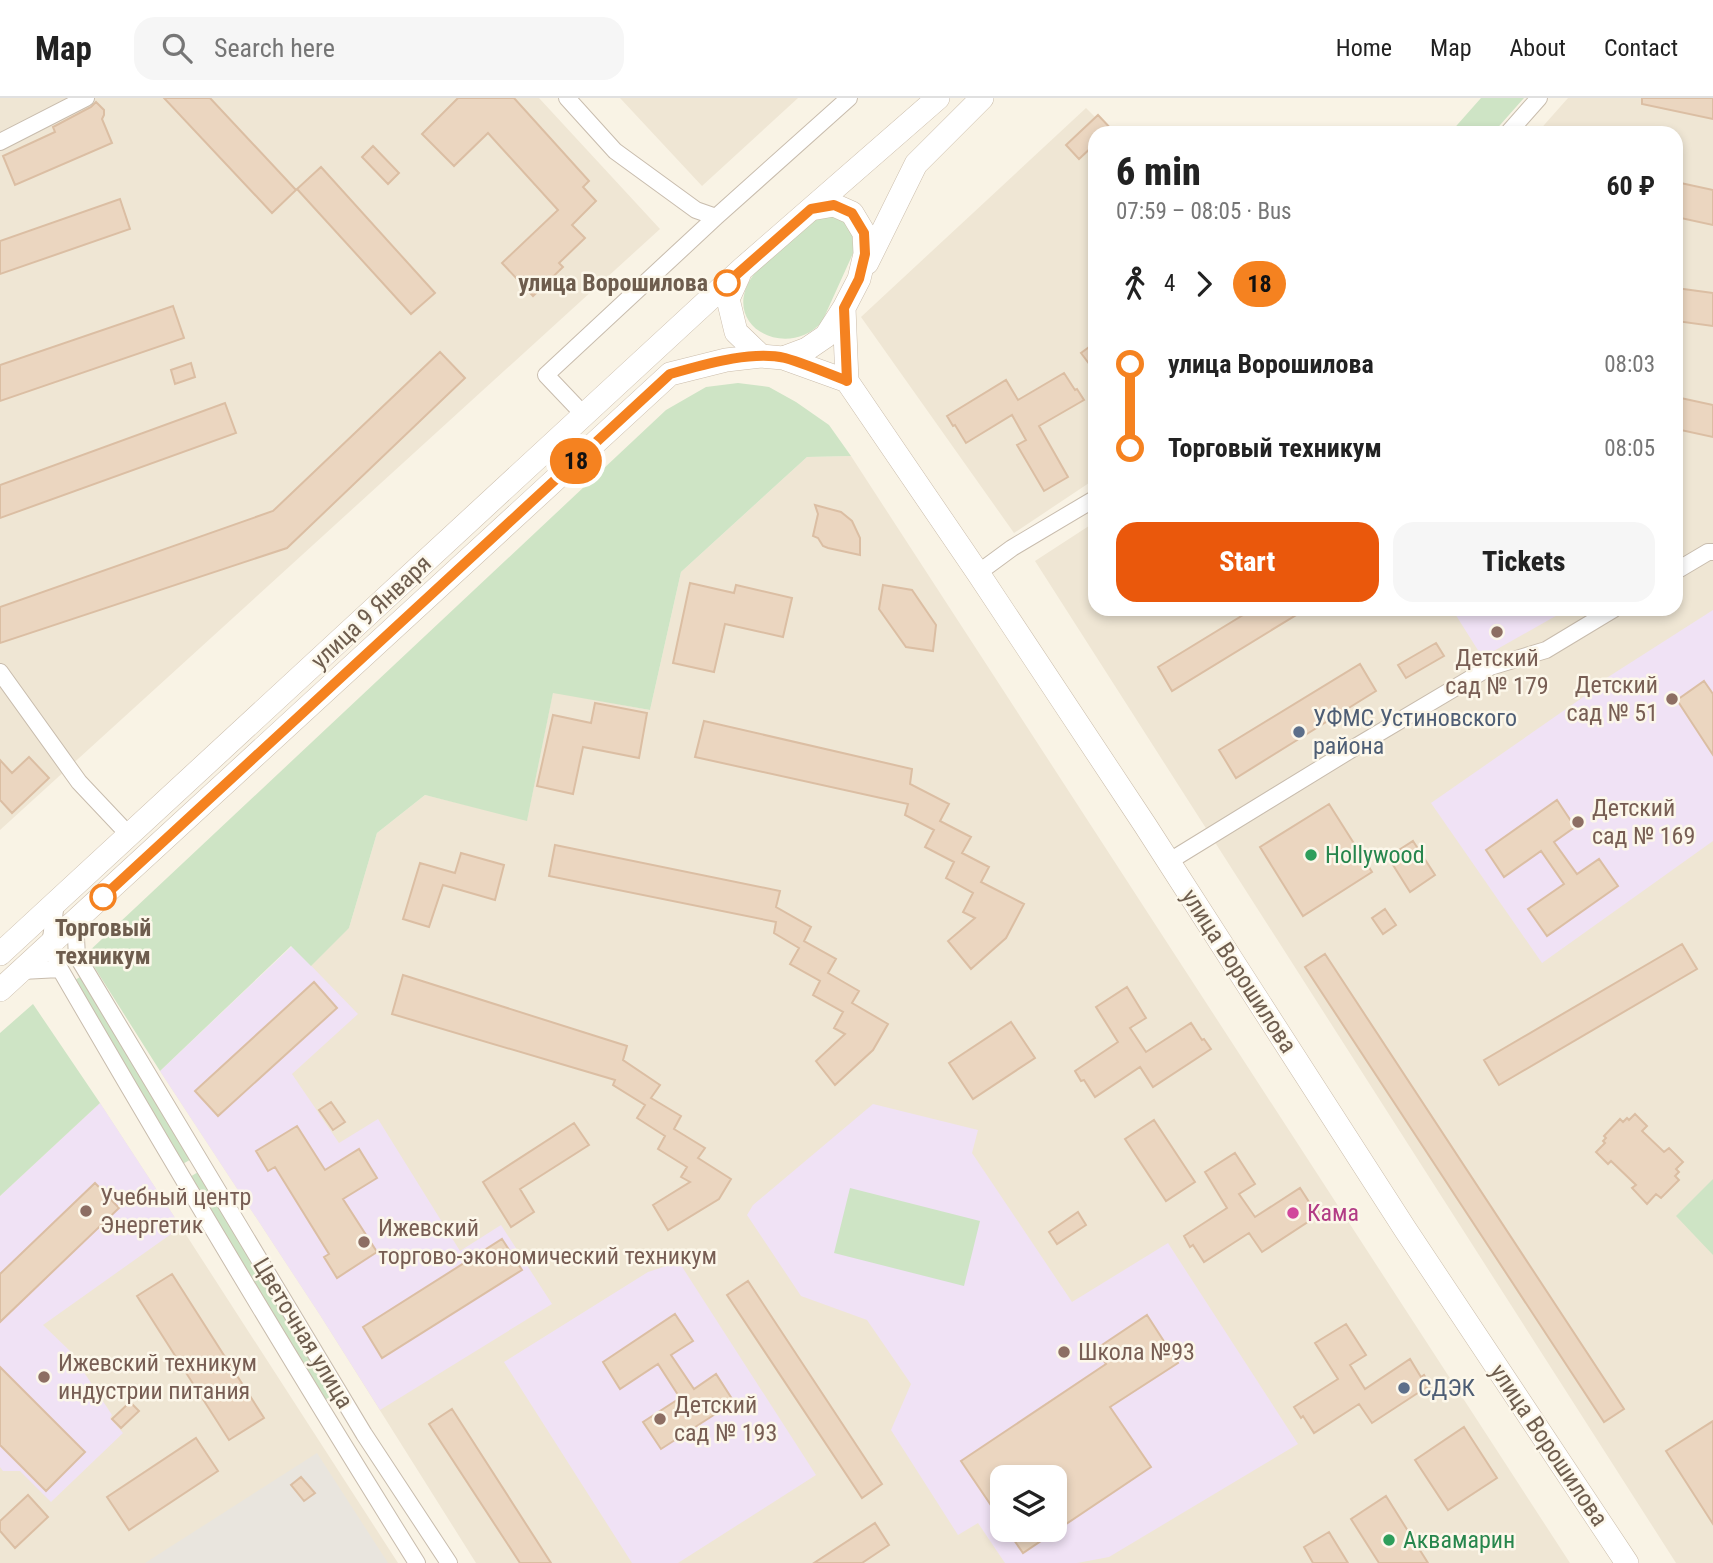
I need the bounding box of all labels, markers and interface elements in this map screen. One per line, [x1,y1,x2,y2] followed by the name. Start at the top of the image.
[134,17,624,80] search box
[35,29,92,68] text: Map
[158,29,196,67] icon: search
[214,33,335,63] text: Search here
[1336,34,1392,62] text: Home
[1430,34,1472,62] text: Map
[1510,34,1566,62] text: About
[1604,34,1678,62] text: Contact
[1116,150,1201,194] text: 6 min
[1606,171,1655,201] text: 60 ₽
[1116,198,1292,225] text: 07:59 – 08:05 · Bus
[1116,265,1154,303] icon: walk
[1185,265,1223,303] icon: forward
[518,269,708,297] place label: улица Ворошилова
[714,270,740,296] marker: улица Ворошилова
[1164,270,1175,297] text: 4
[1247,270,1272,298] text: 18
[1168,349,1374,379] text: улица Ворошилова
[1604,351,1655,378] text: 08:03
[1168,433,1382,463] text: Торговый техникум
[1604,435,1655,462] text: 08:05
[544,438,608,484] line badge: 18
[564,447,588,475] text: 18
[1116,522,1379,602] button: Start
[1393,522,1655,602] button: Tickets
[305,549,437,675] street label: улица 9 Января
[1489,624,1505,640] marker: Детский сад № 179
[1445,644,1549,700] place label: Детский сад № 179
[1567,671,1658,727] place label: Детский сад № 51
[1664,691,1680,707] marker: Детский сад № 51
[1313,704,1517,760] place label: УФМС Устиновского района
[1291,724,1307,740] marker: УФМС Устиновского района
[1592,794,1695,850] place label: Детский сад № 169
[1570,814,1586,830] marker: Детский сад № 169
[1325,841,1425,869] place label: Hollywood
[1303,847,1319,863] marker: Hollywood
[90,884,116,910] marker: Торговый техникум
[1176,884,1302,1058] street label: улица Ворошилова
[55,914,151,970] place label: Торговый техникум
[100,1183,251,1239] place label: Учебный центр Энергетик
[1307,1199,1359,1227] place label: Кама
[78,1203,94,1219] marker: Учебный центр Энергетик
[1285,1205,1301,1221] marker: Кама
[378,1214,717,1270] place label: Ижевский торгово-экономический техникум
[356,1234,372,1250] marker: Ижевский торгово-экономический техникум
[247,1253,359,1413] street label: Цветочная улица
[1078,1338,1195,1366] place label: Школа №93
[1056,1344,1072,1360] marker: Школа №93
[58,1349,257,1405] place label: Ижевский техникум индустрии питания
[1484,1359,1614,1531] street label: улица Ворошилова
[36,1369,52,1385] marker: Ижевский техникум индустрии питания
[1418,1374,1476,1402] place label: СДЭК
[1396,1380,1412,1396] marker: СДЭК
[674,1391,777,1447] place label: Детский сад № 193
[652,1411,668,1427] marker: Детский сад № 193
[990,1465,1067,1542] map controls
[990,1465,1067,1542] button: layers
[1403,1526,1515,1554] place label: Аквамарин
[1381,1532,1397,1548] marker: Аквамарин

